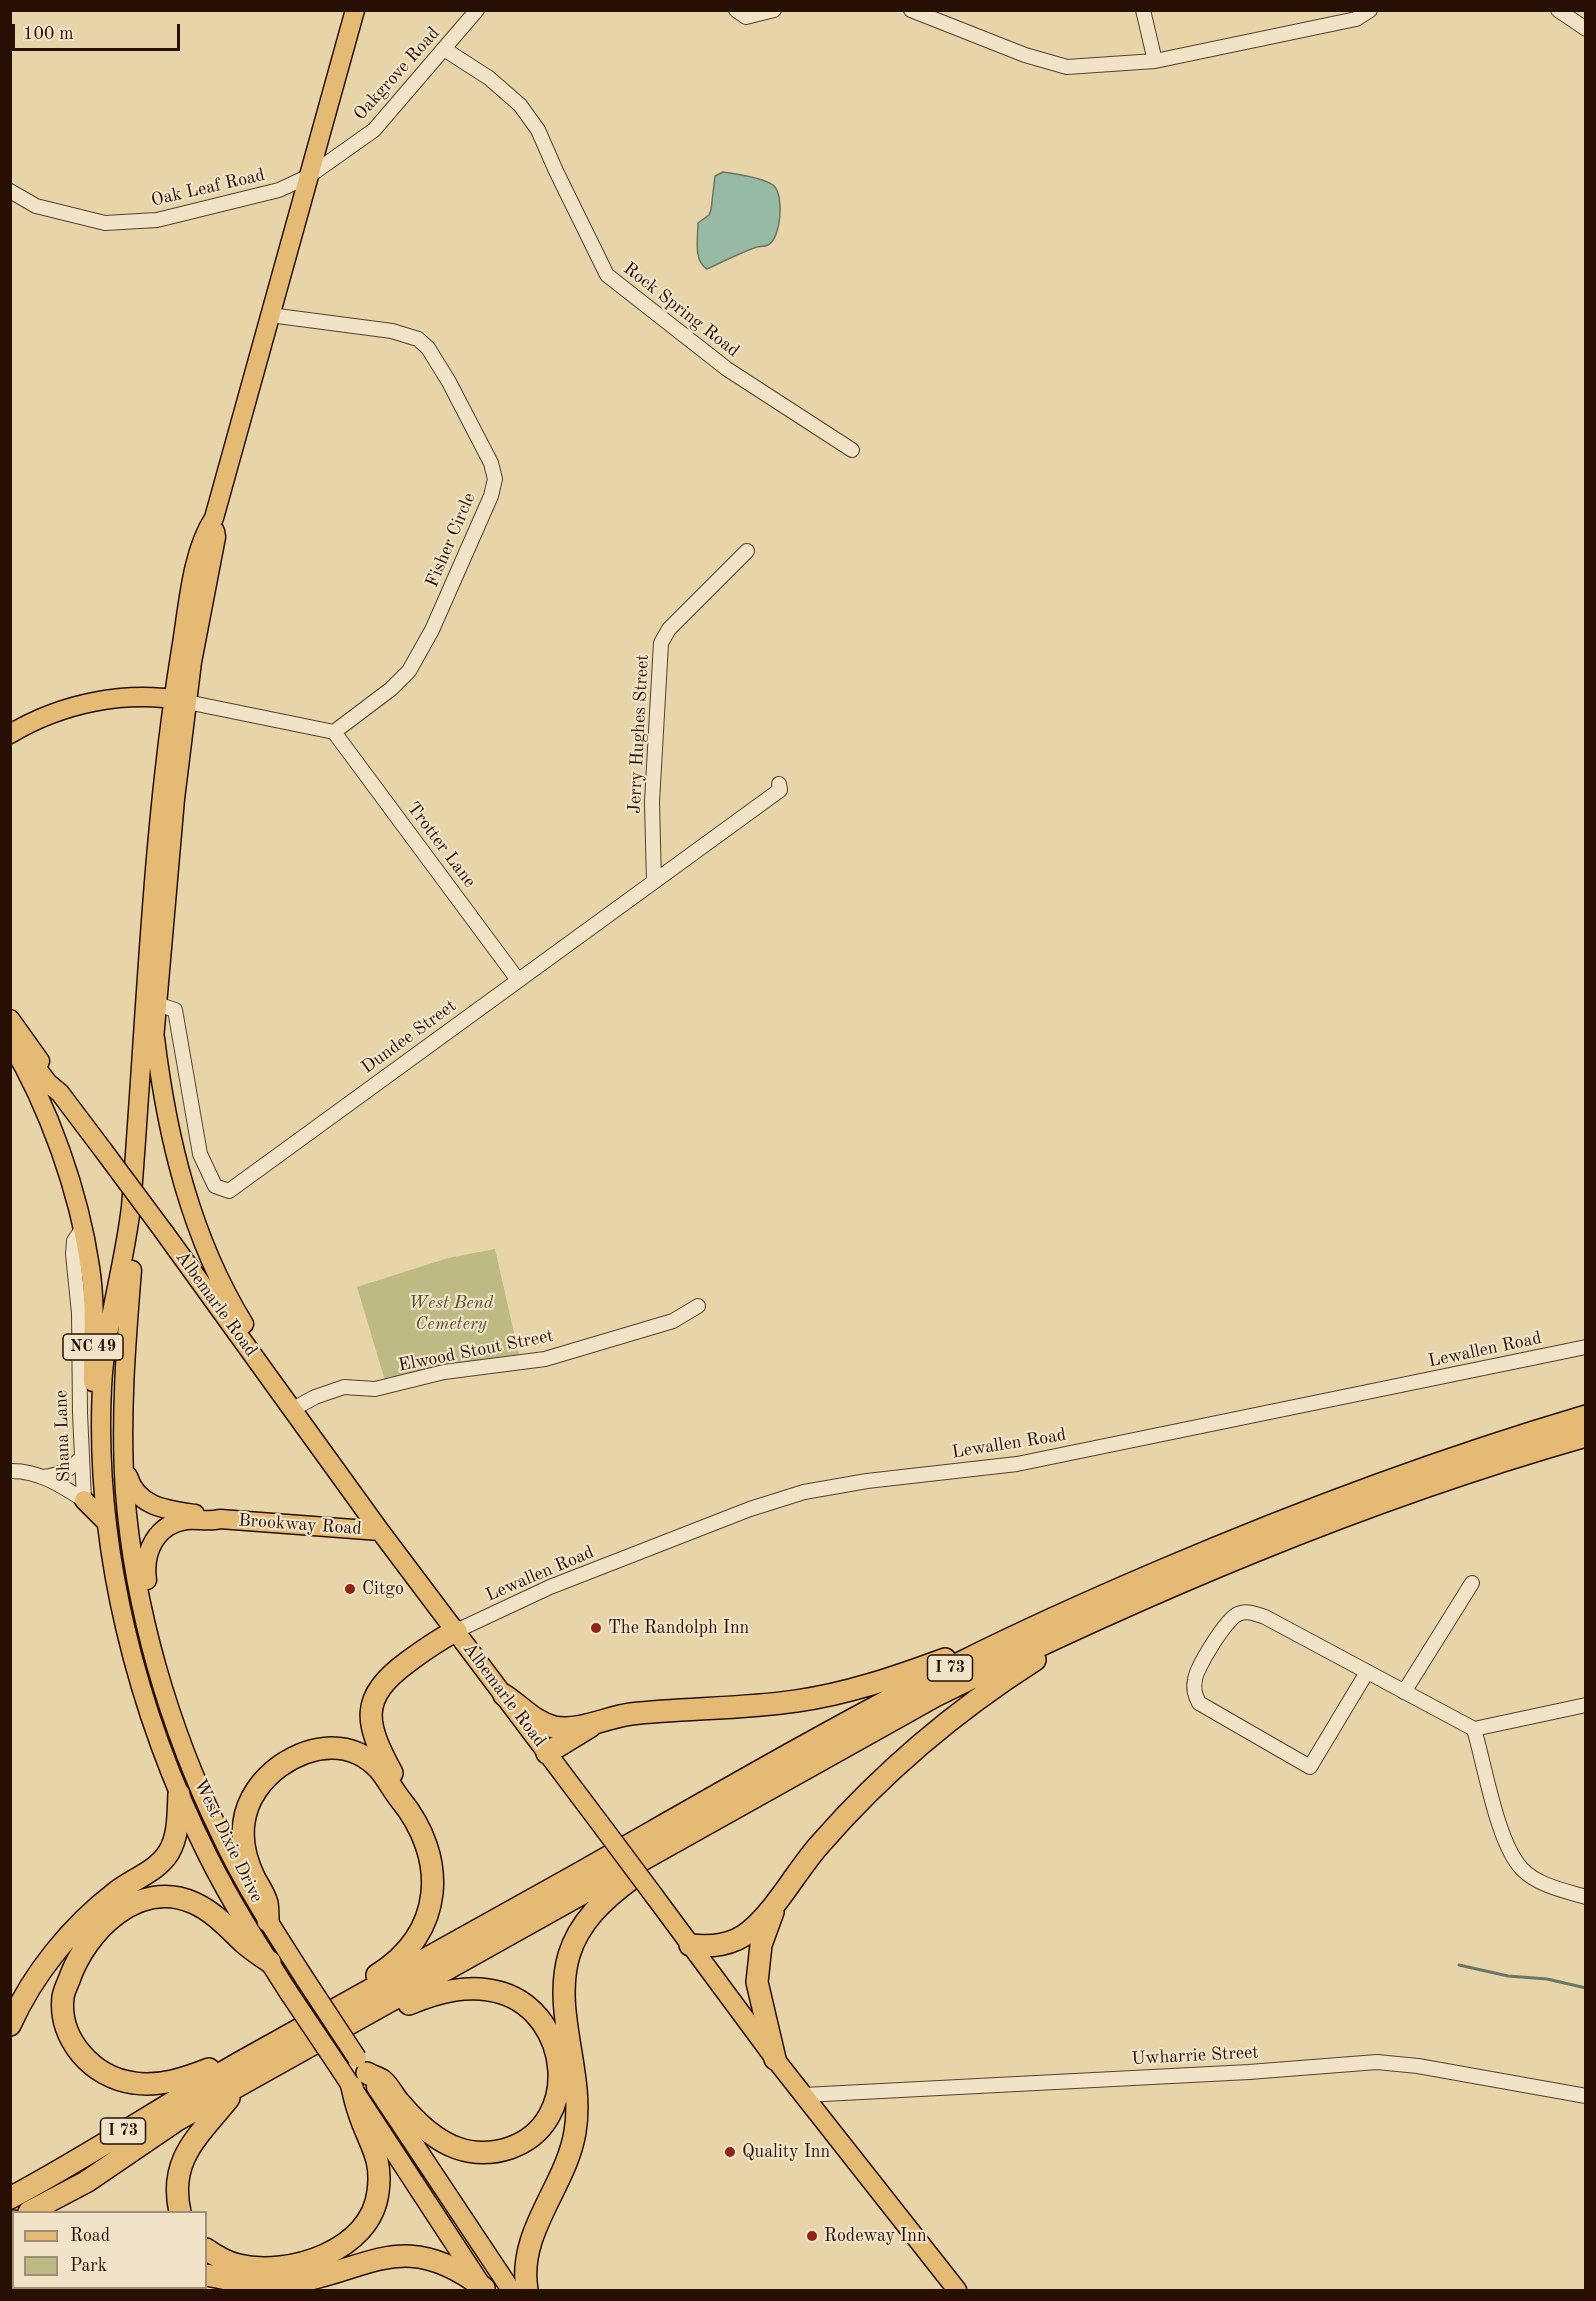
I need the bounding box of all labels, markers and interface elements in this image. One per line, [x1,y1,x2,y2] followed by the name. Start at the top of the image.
[15,12,183,50] scale bar
[349,23,445,125] street label: Oakgrove Road
[23,25,74,43] text: 100 m
[149,164,267,212] street label: Oak Leaf Road
[619,258,743,362] street label: Rock Spring Road
[421,489,481,591] street label: Fisher Circle
[624,654,654,814] street label: Jerry Hughes Street
[402,798,480,892] street label: Trotter Lane
[357,995,461,1079] street label: Dundee Street
[171,1247,261,1361] street label: Albemarle Road
[409,1292,493,1334] park label: West Bend Cemetery
[397,1325,555,1377] street label: Elwood Stout Street
[1426,1327,1544,1373] street label: Lewallen Road
[63,1334,123,1360] road number: NC 49
[51,1389,75,1483] street label: Shana Lane
[950,1424,1068,1464] street label: Lewallen Road
[238,1510,362,1540] street label: Brookway Road
[483,1541,597,1607] street label: Lewallen Road
[362,1578,404,1600] place label: Citgo
[343,1582,357,1596] marker: Citgo
[608,1617,749,1639] place label: The Randolph Inn
[589,1621,603,1635] marker: The Randolph Inn
[458,1639,550,1751] street label: Albemarle Road
[928,1655,972,1681] road number: I 73
[189,1776,267,1906] street label: West Dixie Drive
[1131,2042,1259,2070] street label: Uwharrie Street
[100,2118,146,2144] road number: I 73
[742,2141,830,2163] place label: Quality Inn
[723,2145,737,2159] marker: Quality Inn
[12,2211,207,2289] legend
[824,2225,927,2247] place label: Rodeway Inn
[70,2227,110,2245] text: Road
[805,2229,819,2243] marker: Rodeway Inn
[70,2257,107,2275] text: Park

